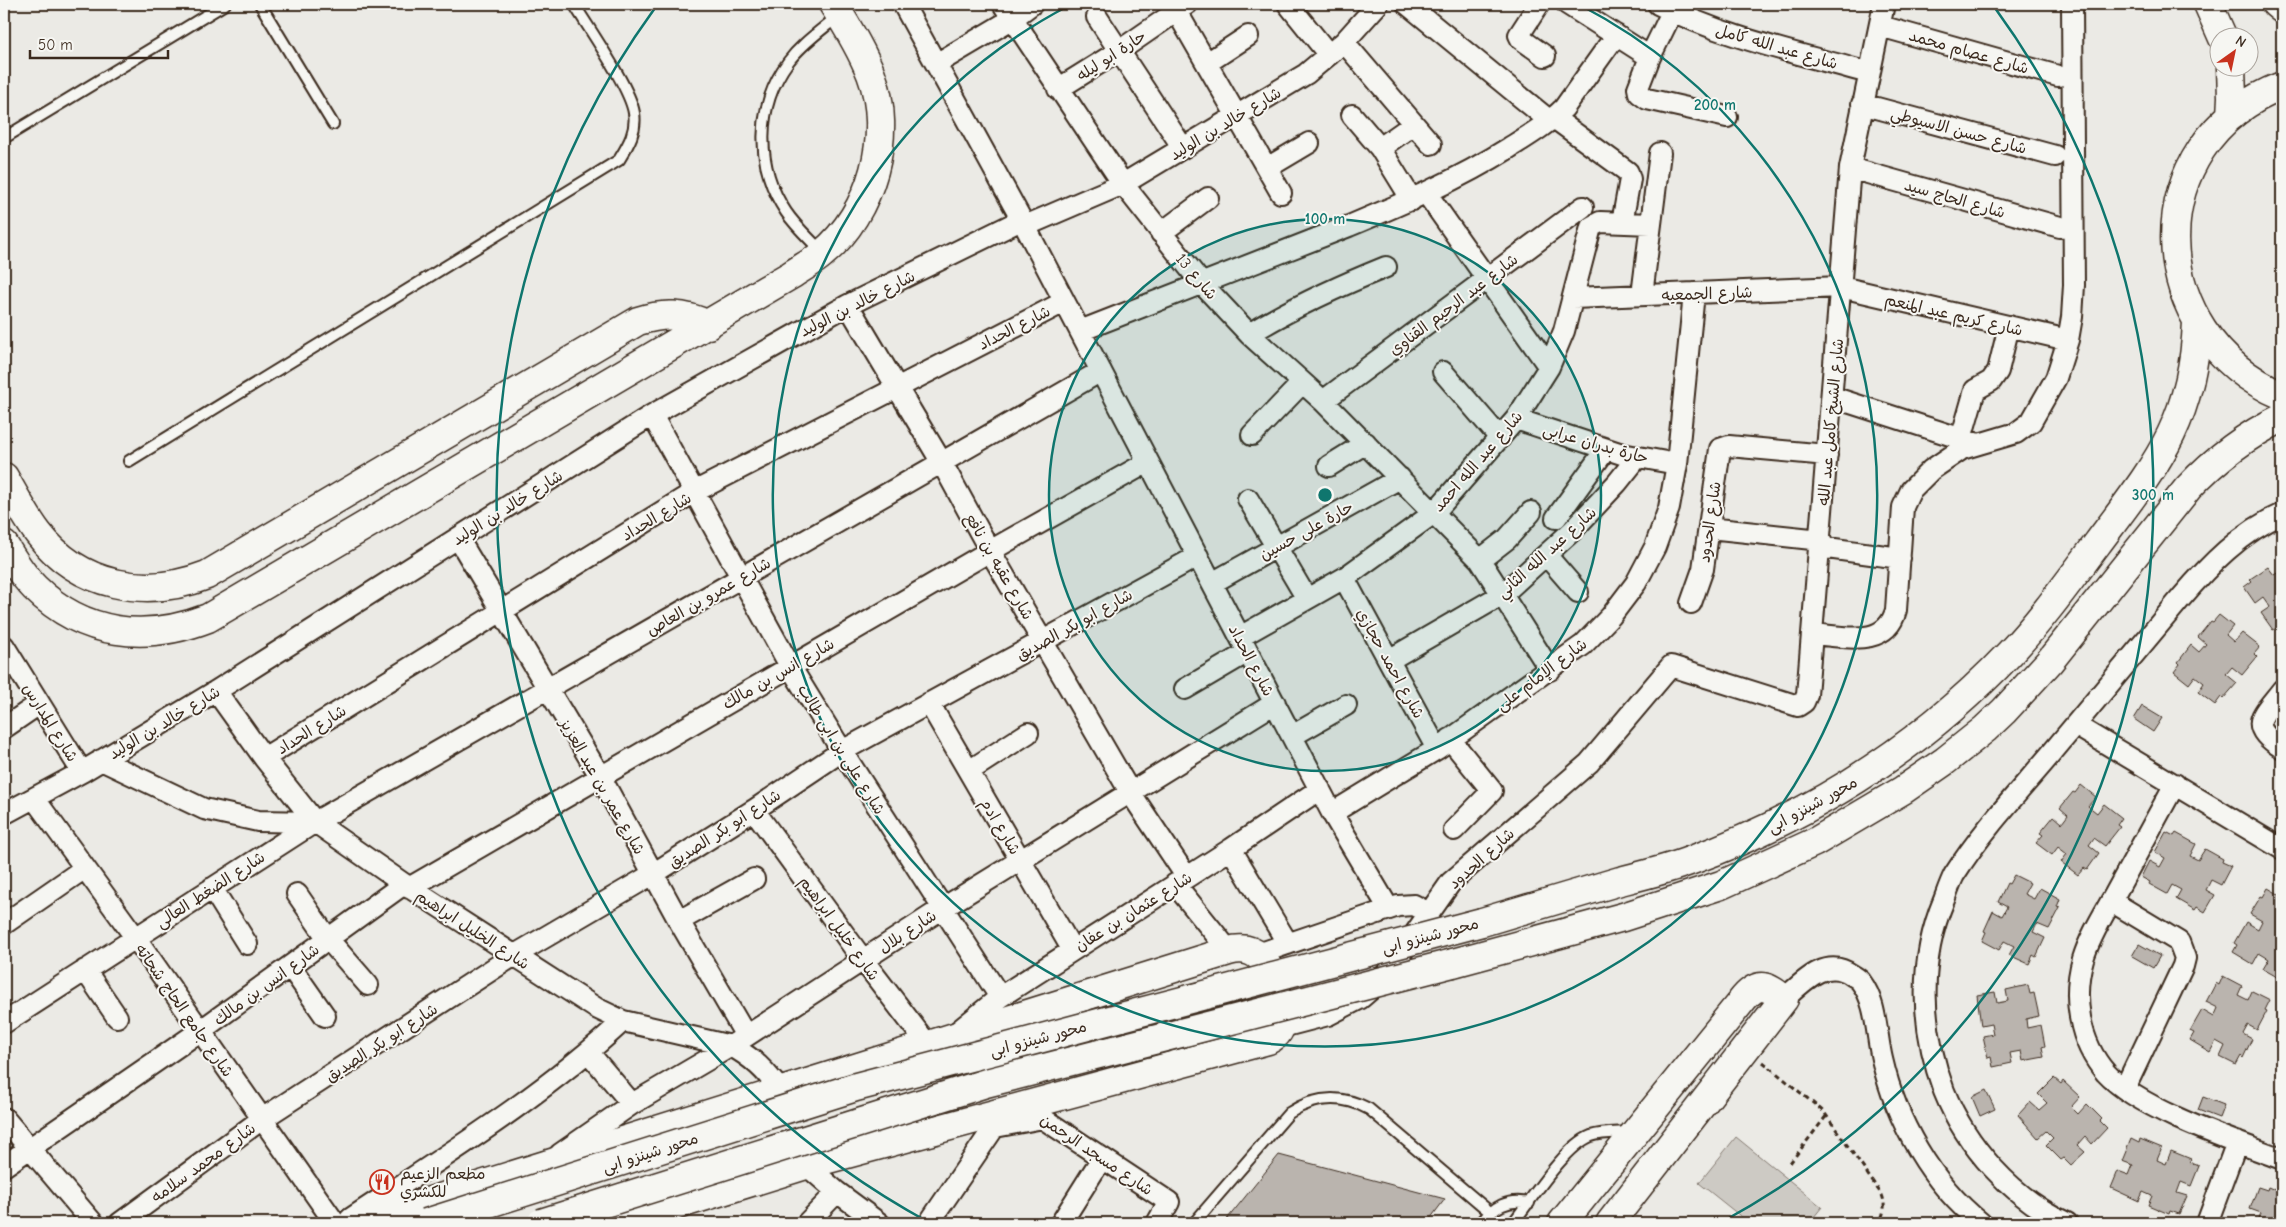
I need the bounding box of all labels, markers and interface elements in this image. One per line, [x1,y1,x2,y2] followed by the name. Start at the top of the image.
[1713,21,1840,75] street label: شارع عبد الله كامل
[1906,26,2031,81] street label: شارع عصام محمد
[1074,27,1150,86] street label: حارة ابو ليله
[30,28,168,60] scale bar
[2208,28,2258,78] north arrow
[2232,32,2249,51] text: N
[38,36,73,54] text: 50 m
[1167,83,1286,166] street label: شارع خالد بن الوليد
[1694,96,1736,114] text: 200 m
[1888,104,2028,163] street label: شارع حسن الاسيوطي
[1902,176,2007,224] street label: شارع الحاج سيد
[1305,210,1345,228] text: 100 m
[1170,250,1221,305] street label: شارع 13
[1386,250,1523,362] street label: شارع عبد الرحيم القناوي
[797,267,919,342] street label: شارع خالد بن الوليد
[1661,283,1753,307] street label: شارع الجمعيه
[1882,290,2025,343] street label: شارع كريم عبد المنعم
[975,302,1054,355] street label: شارع الحداد
[1815,338,1849,507] street label: شارع الشيخ كامل عبد الله
[1429,408,1528,517] street label: شارع عبد الله احمد
[1541,420,1650,469] street label: حارة بدران عرابى
[449,467,567,551] street label: شارع خالد بن الوليد
[1695,480,1727,564] street label: شارع الحدود
[1316,486,1334,504] centre of rings
[2132,486,2174,504] text: 300 m
[618,489,696,546] street label: شارع الحداد
[1256,498,1357,565] street label: حارة على حسين
[1493,503,1603,606] street label: شارع عبد الله الثاني
[960,510,1037,624] street label: شارع عقبه بن نافع
[643,554,775,642] street label: شارع عمرو بن العاص
[1013,585,1137,666] street label: شارع ابو بكر الصديق
[1351,605,1428,723] street label: شارع احمد حجازي
[1223,622,1277,700] street label: شارع الحداد
[719,635,839,715] street label: شارع انس بن مالك
[1493,635,1592,717] street label: شارع الإمام على
[17,680,81,766] street label: شارع المدارس
[792,681,889,819] street label: شارع على بن ابى طالب
[106,682,225,765] street label: شارع خالد بن الوليد
[274,701,351,760] street label: شارع الحداد
[553,714,648,859] street label: شارع عمر بن عبد العزيز
[1765,773,1861,838] street label: محور شينزو ابى
[665,786,785,873] street label: شارع ابو بكر الصديق
[974,795,1024,859] street label: شارع ادم
[1445,825,1519,894] street label: شارع الحدود
[153,848,270,933] street label: شارع الضغط العالى
[1072,869,1196,957] street label: شارع عثمان بن عفان
[793,873,883,986] street label: شارع خليل ابراهيم
[411,886,533,976] street label: شارع الخليل ابراهيم
[875,907,941,959] street label: شارع بلال
[1380,914,1481,959] street label: محور شينزو ابى
[130,941,237,1082] street label: شارع جامع الحاج شحاته
[210,941,324,1031] street label: شارع انس بن مالك
[322,1000,442,1087] street label: شارع ابو بكر الصديق
[988,1017,1089,1062] street label: محور شينزو ابى
[1036,1110,1156,1201] street label: شارع مسجد الرحمن
[148,1119,260,1208] street label: شارع محمد سلامه
[600,1129,701,1178] street label: محور شينزو ابى
[400,1165,486,1203] place label: مطعم الزعيم للكشري
[369,1169,395,1195] restaurant icon: مطعم الزعيم للكشري

